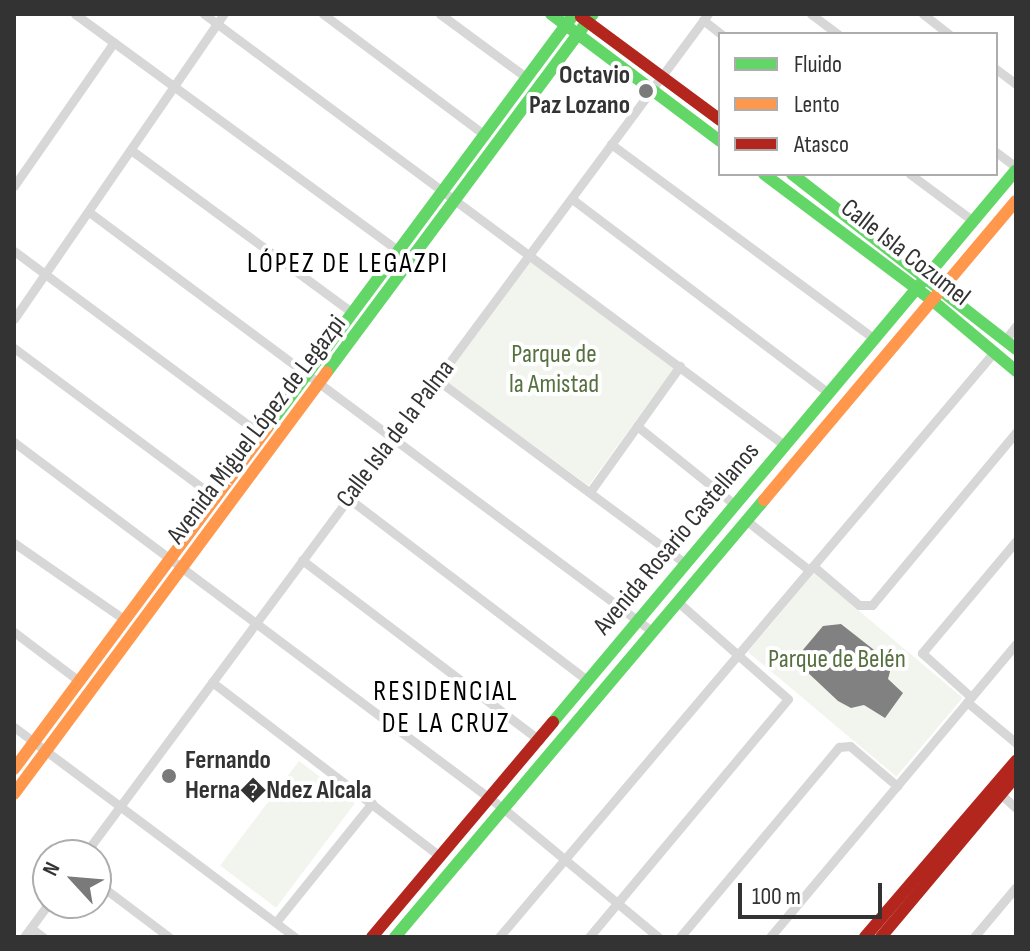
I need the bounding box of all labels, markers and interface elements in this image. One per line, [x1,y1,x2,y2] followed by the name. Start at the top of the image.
[718,32,998,176] legend
[794,50,842,79] text: Fluido
[529,60,630,122] place label: Octavio Paz Lozano
[637,82,655,100] marker: Octavio Paz Lozano
[794,90,840,119] text: Lento
[794,130,849,159] text: Atasco
[834,193,976,313] street label: Calle Isla Cozumel
[247,247,449,281] district label: LÓPEZ DE LEGAZPI
[161,310,353,550] street label: Avenida Miguel López de Legazpi
[509,339,599,400] park label: Parque de la Amistad
[330,354,462,514] street label: Calle Isla de la Palma
[587,436,767,642] street label: Avenida Rosario Castellanos
[768,644,906,676] park label: Parque de Belén
[373,675,519,741] district label: RESIDENCIAL DE LA CRUZ
[185,745,372,806] place label: Fernando Herna�Ndez Alcala
[160,767,178,785] marker: Fernando Herna�Ndez Alcala
[32,839,112,919] north arrow
[37,858,66,880] text: N
[742,867,886,917] scale bar
[752,882,801,911] text: 100 m

